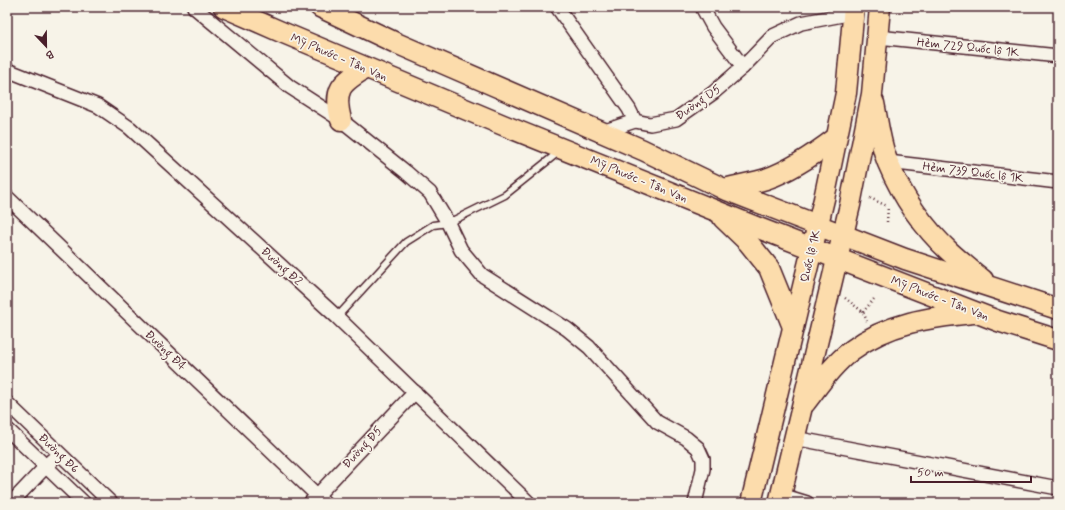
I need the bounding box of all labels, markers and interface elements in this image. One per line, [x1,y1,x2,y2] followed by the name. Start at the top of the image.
[26,26,66,66] north arrow
[288,30,390,86] street label: Mỹ Phước - Tân Vạn
[916,35,1020,61] street label: Hẻm 729 Quốc lộ 1K
[43,47,55,62] text: B
[673,81,725,125] street label: Đường D5
[588,153,690,207] street label: Mỹ Phước - Tân Vạn
[922,159,1025,187] street label: Hẻm 739 Quốc lộ 1K
[797,228,825,284] street label: Quốc lộ 1K
[257,244,306,290] street label: Đường Đ2
[888,273,991,325] street label: Mỹ Phước - Tân Vạn
[140,327,189,375] street label: Đường Đ4
[339,423,387,473] street label: Đường Đ5
[34,430,82,478] street label: Đường Đ6
[911,458,1031,484] scale bar
[917,465,944,481] text: 50 m

